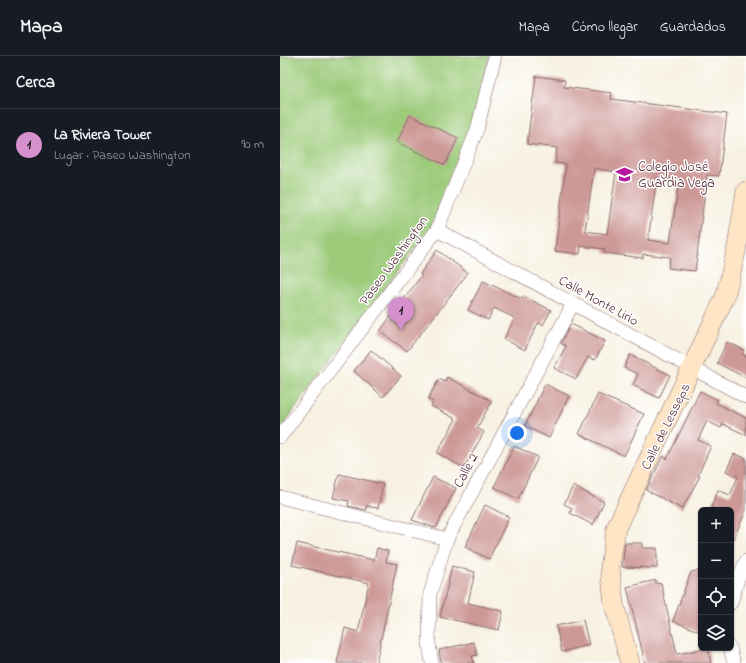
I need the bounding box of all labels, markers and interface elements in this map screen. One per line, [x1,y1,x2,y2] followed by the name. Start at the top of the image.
[20,14,62,41] text: Mapa
[519,17,550,38] text: Mapa
[572,17,638,38] text: Cómo llegar
[660,17,726,38] text: Guardados
[16,70,55,95] text: Cerca
[54,124,151,146] text: La Riviera Tower
[27,135,31,154] text: 1
[241,135,264,154] text: 90 m
[54,146,191,165] text: Lugar · Paseo Washington
[638,157,715,195] place label: Colegio José Guardia Vega
[615,164,635,184] school or university icon: Colegio José Guardia Vega
[355,212,435,310] street label: Paseo Washington
[554,271,642,332] street label: Calle Monte Lirio
[388,297,414,330] pin: 1
[636,380,696,474] street label: Calle de Lesseps
[507,423,527,443] your location
[448,450,484,492] street label: Calle 2
[698,507,734,651] map controls
[698,507,734,543] button: +
[698,543,734,579] button: −
[698,579,734,615] button: locate
[698,615,734,651] button: layers

